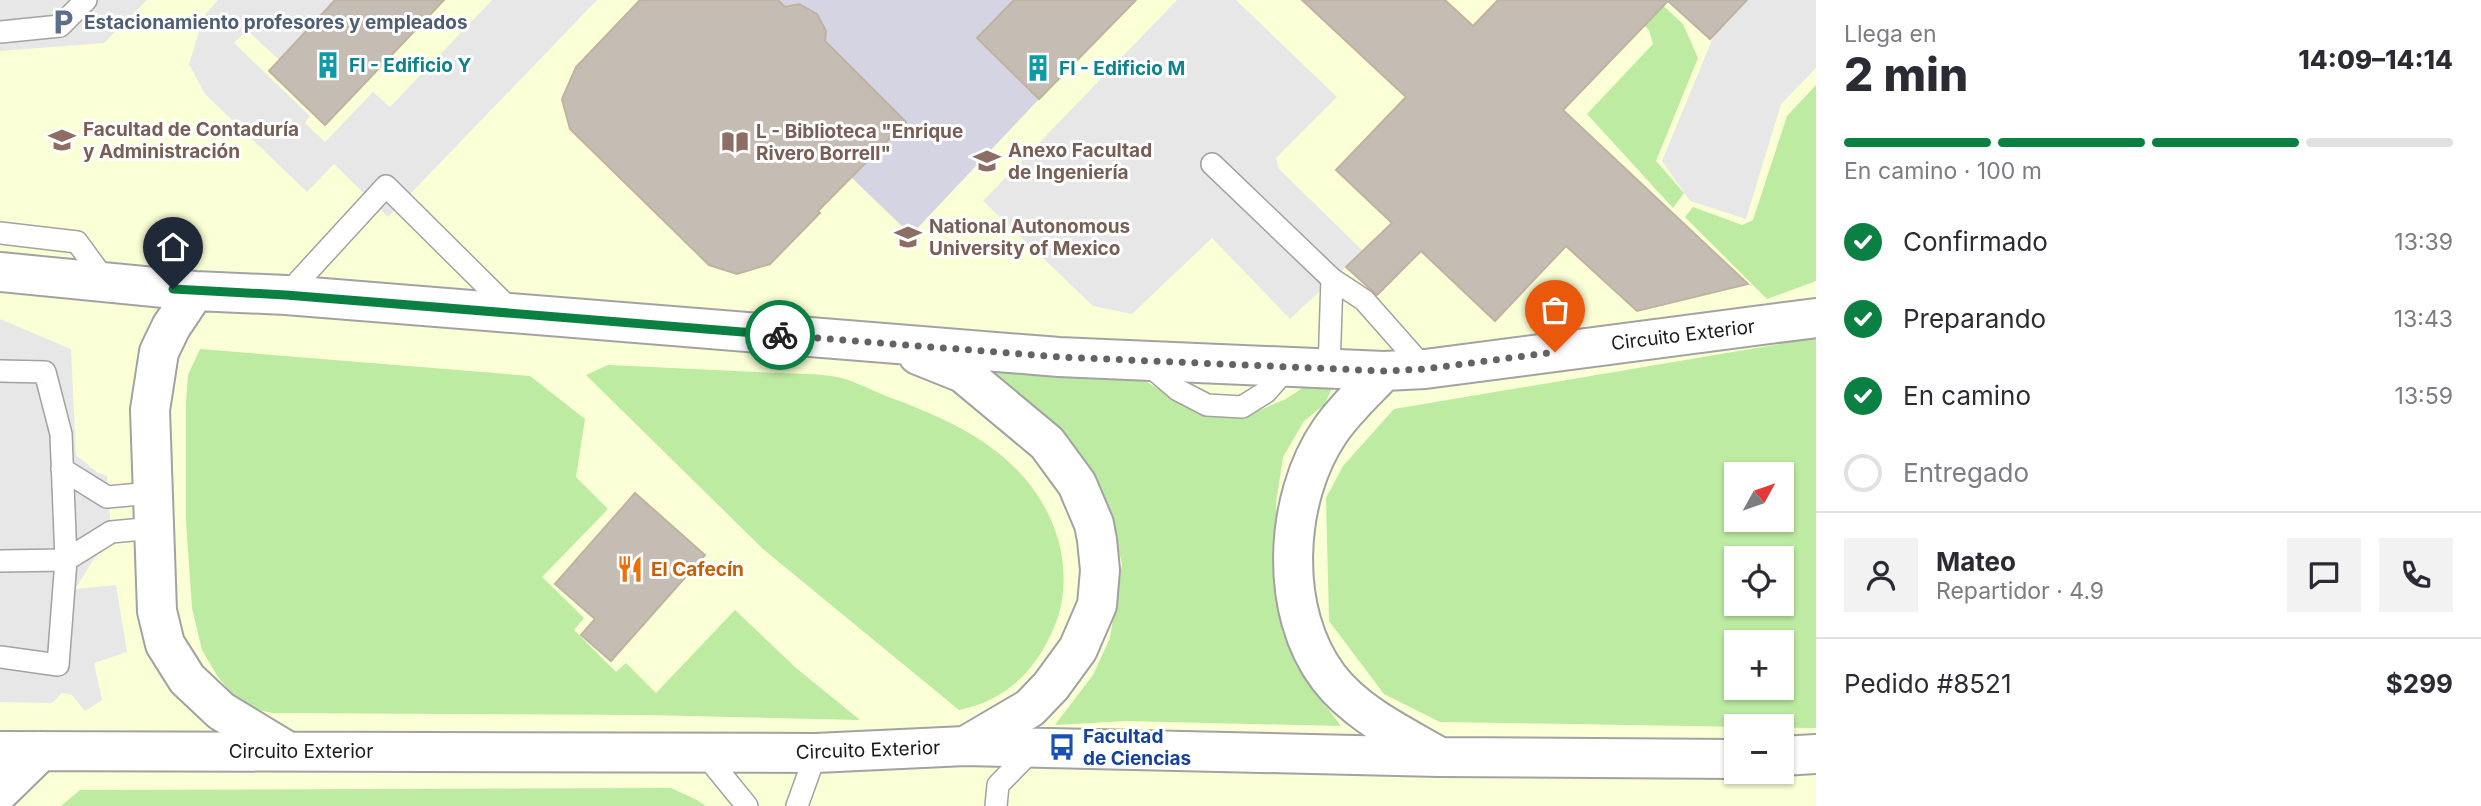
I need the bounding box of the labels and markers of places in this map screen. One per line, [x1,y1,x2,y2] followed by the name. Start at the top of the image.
[48,7,78,37] parking icon: Estacionamiento profesores y empleados
[84,11,468,34] place label: Estacionamiento profesores y empleados
[313,50,343,80] building icon: FI - Edificio Y
[1023,53,1053,83] building icon: FI - Edificio M
[349,54,471,77] place label: FI - Edificio Y
[1059,57,1185,80] place label: FI - Edificio M
[83,118,299,163] place label: Facultad de Contaduría y Administración
[756,120,963,165] place label: L - Biblioteca "Enrique Rivero Borrell"
[47,125,77,155] school or university icon: Facultad de Contaduría y Administración
[720,127,750,157] library icon: L - Biblioteca "Enrique Rivero Borrell"
[1008,139,1152,184] place label: Anexo Facultad de Ingeniería
[972,146,1002,176] school or university icon: Anexo Facultad de Ingeniería
[929,215,1130,260] place label: National Autonomous University of Mexico
[143,217,203,289] pin
[893,222,923,252] school or university icon: National Autonomous University of Mexico
[1525,280,1585,352] pin
[615,554,645,584] restaurant icon: El Cafecín
[651,558,744,581] place label: El Cafecín
[1083,725,1191,770] place label: Facultad de Ciencias
[1047,732,1077,762] bus stop icon: Facultad de Ciencias

